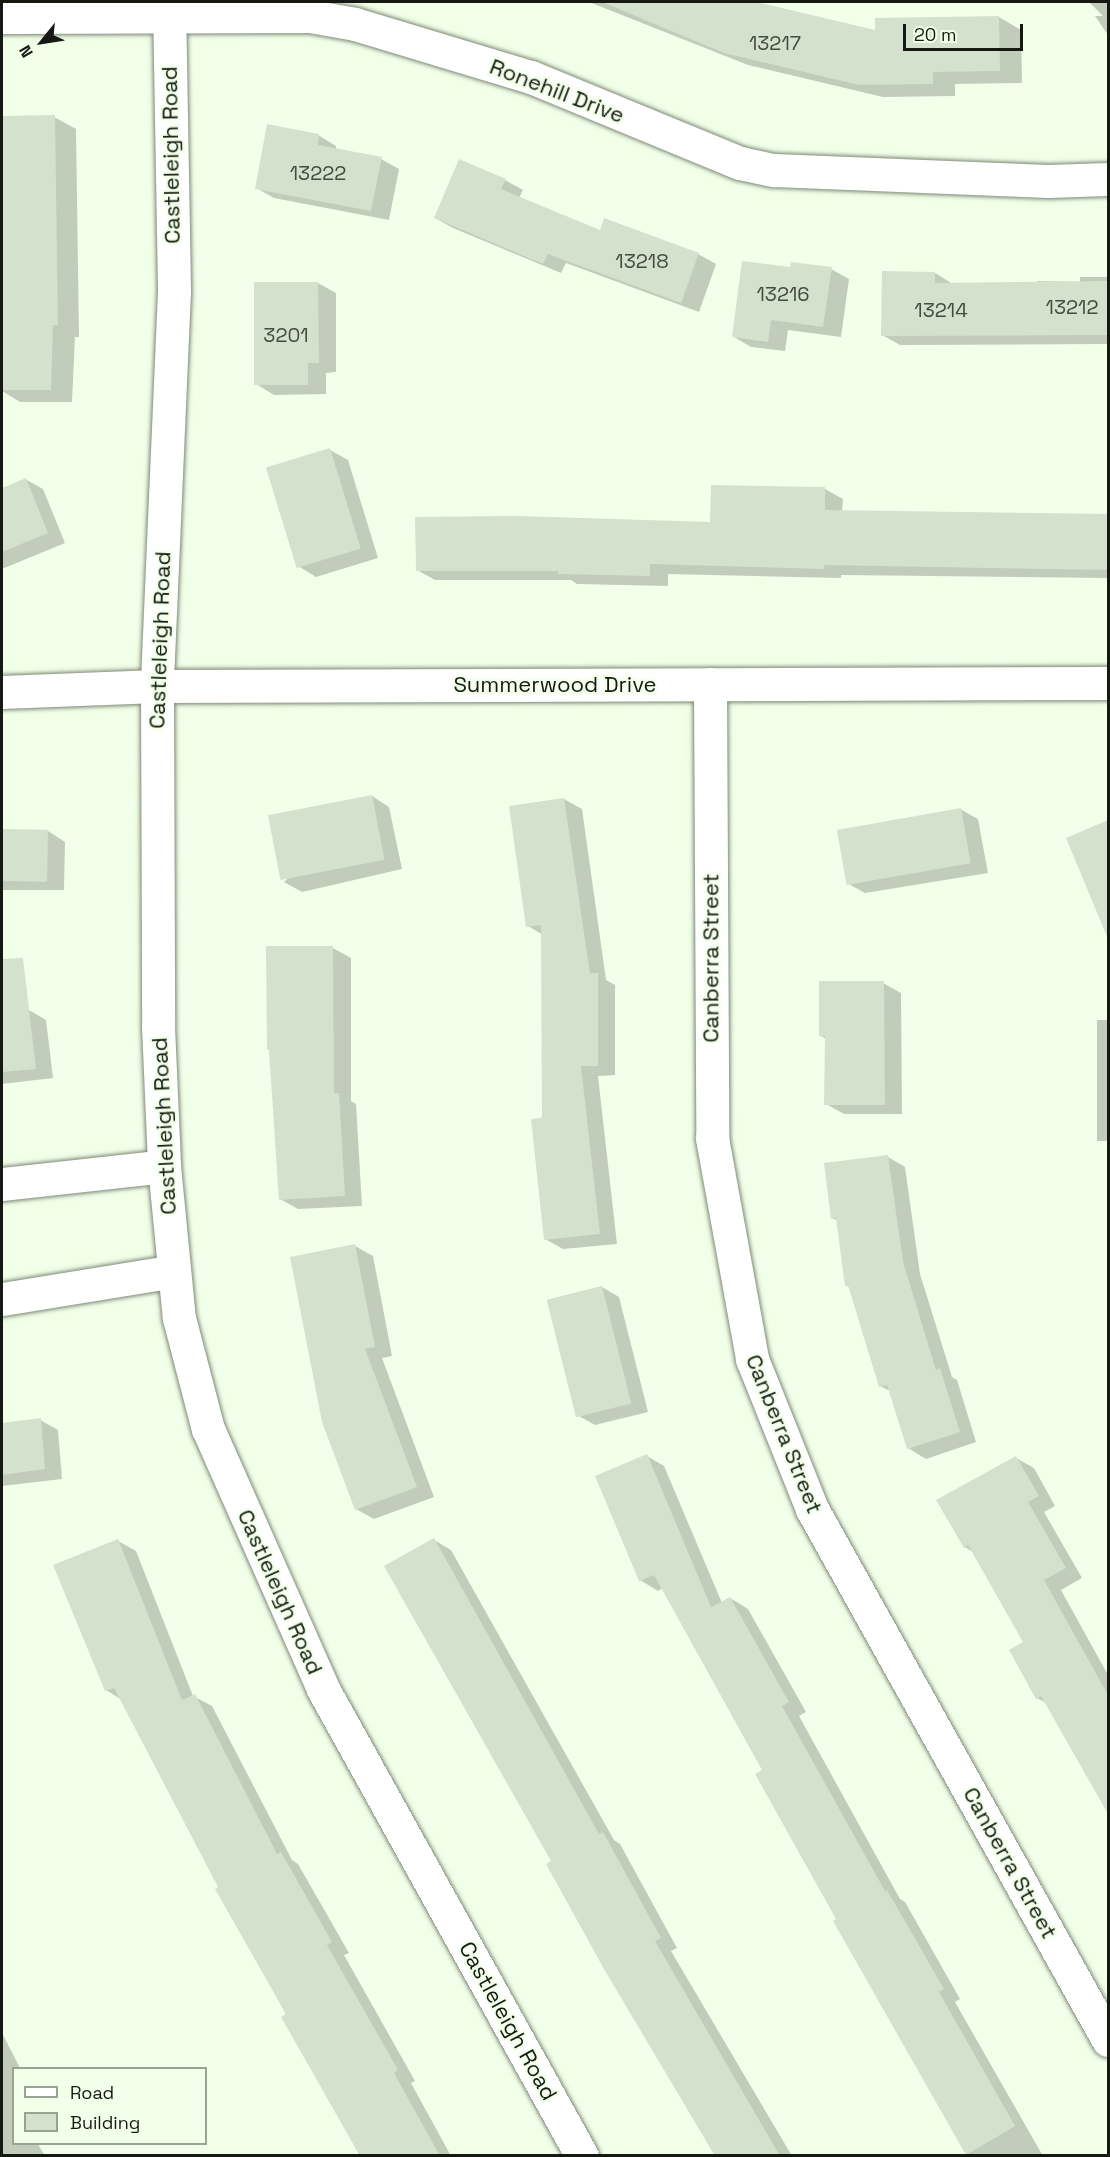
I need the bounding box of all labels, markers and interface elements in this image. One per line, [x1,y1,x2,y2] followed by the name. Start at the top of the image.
[12,12,72,72] north arrow
[906,12,1026,50] scale bar
[914,23,957,46] text: 20 m
[749,31,801,55] house number: 13217
[14,41,38,61] text: N
[486,53,628,129] street label: Ronehill Drive
[156,66,186,244] street label: Castleleigh Road
[290,161,346,185] house number: 13222
[615,249,669,273] house number: 13218
[756,282,810,306] house number: 13216
[1046,295,1098,319] house number: 13212
[914,298,968,322] house number: 13214
[263,323,309,347] house number: 3201
[144,551,176,729] street label: Castleleigh Road
[453,672,657,698] street label: Summerwood Drive
[698,873,724,1043] street label: Canberra Street
[146,1037,182,1215] street label: Castleleigh Road
[740,1351,828,1517] street label: Canberra Street
[232,1505,328,1679] street label: Castleleigh Road
[957,1783,1063,1943] street label: Canberra Street
[453,1937,563,2105] street label: Castleleigh Road
[12,2067,207,2145] legend
[70,2081,114,2104] text: Road
[70,2111,140,2134] text: Building

